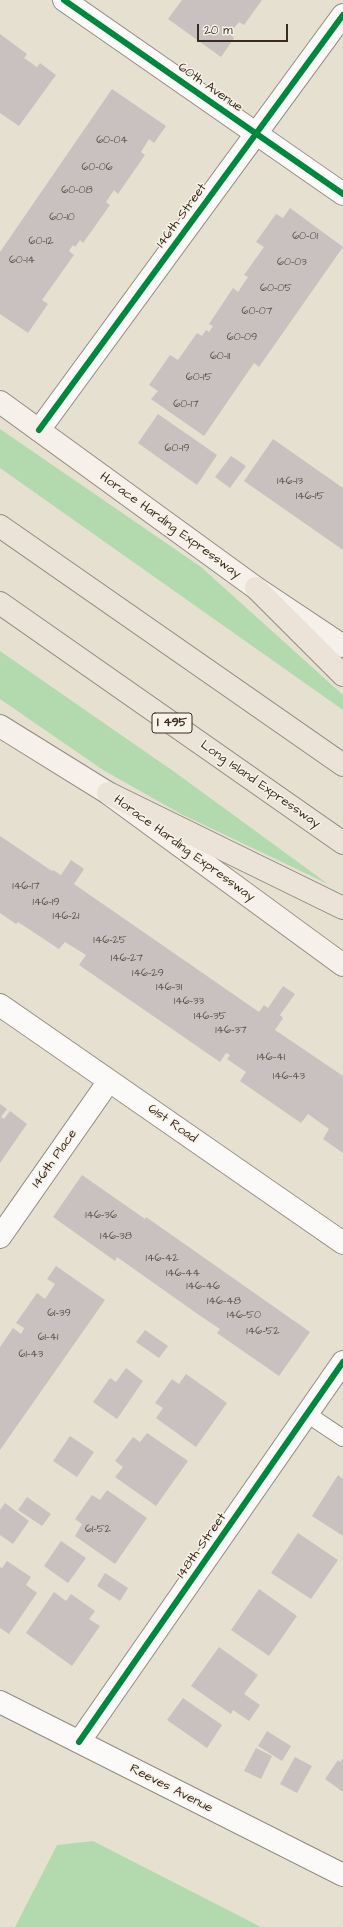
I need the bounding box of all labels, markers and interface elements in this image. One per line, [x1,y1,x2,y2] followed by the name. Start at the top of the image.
[199,16,290,42] scale bar
[204,22,233,39] text: 20 m
[175,60,245,116] street label: 60th Avenue
[96,134,128,148] house number: 60-04
[81,161,113,175] house number: 60-06
[153,181,211,251] street label: 146th Street
[61,184,93,198] house number: 60-08
[49,211,75,225] house number: 60-10
[292,230,318,244] house number: 60-01
[29,235,53,249] house number: 60-12
[9,254,35,268] house number: 60-14
[277,256,307,270] house number: 60-03
[260,282,292,296] house number: 60-05
[242,305,272,319] house number: 60-07
[227,331,257,345] house number: 60-09
[210,350,230,364] house number: 60-11
[186,371,212,385] house number: 60-15
[173,398,199,412] house number: 60-17
[165,442,189,456] house number: 60-19
[96,470,244,582] street label: Horace Harding Expressway
[277,475,303,489] house number: 146-13
[296,490,324,504] house number: 146-15
[152,713,192,733] road number: I 495
[197,738,323,832] street label: Long Island Expressway
[110,793,258,905] street label: Horace Harding Expressway
[12,880,40,894] house number: 146-17
[33,896,59,910] house number: 146-19
[53,910,79,924] house number: 146-21
[93,934,127,948] house number: 146-25
[111,952,143,966] house number: 146-27
[132,967,164,981] house number: 146-29
[156,981,182,995] house number: 146-31
[174,995,204,1009] house number: 146-33
[194,1010,226,1024] house number: 146-35
[215,1024,247,1038] house number: 146-37
[257,1051,285,1065] house number: 146-41
[273,1070,305,1084] house number: 146-43
[144,1101,200,1147] street label: 61st Road
[29,1127,81,1191] street label: 146th Place
[85,1209,117,1223] house number: 146-36
[100,1230,132,1244] house number: 146-38
[146,1252,178,1266] house number: 146-42
[166,1267,200,1281] house number: 146-44
[186,1280,220,1294] house number: 146-46
[207,1295,241,1309] house number: 146-48
[47,1307,71,1321] house number: 61-39
[227,1309,261,1323] house number: 146-50
[246,1325,280,1339] house number: 146-52
[38,1331,58,1345] house number: 61-41
[19,1348,43,1362] house number: 61-43
[174,1510,230,1582] street label: 148th Street
[85,1523,111,1537] house number: 61-52
[127,1761,215,1817] street label: Reeves Avenue

